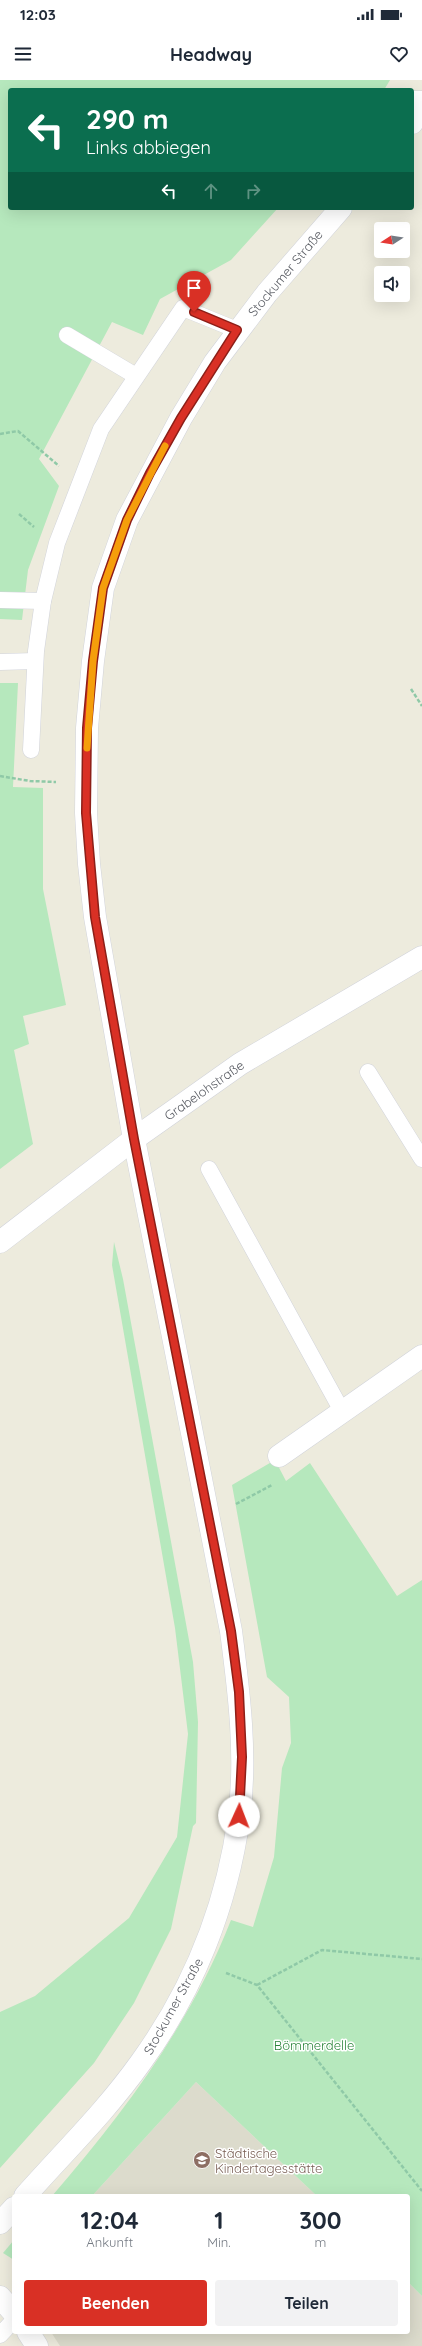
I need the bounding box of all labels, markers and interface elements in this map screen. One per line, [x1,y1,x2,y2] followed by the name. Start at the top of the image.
[20,5,56,24] text: 12:03
[12,43,34,65] icon: menu
[170,43,252,66] text: Headway
[388,43,410,65] icon: heart
[86,101,169,136] text: 290 m
[20,104,72,156] icon: left
[86,136,211,159] text: Links abbiegen
[158,180,180,202] icon: left
[200,180,222,202] icon: ahead
[242,180,264,202] icon: right
[374,222,410,258] north arrow
[374,222,410,302] map controls
[244,227,326,319] street label: Stockumer Straße
[374,266,410,302] button: sound
[177,271,211,312] pin
[183,277,205,299] icon: arrive
[161,1057,247,1123] street label: Grabelohstraße
[218,1795,260,1837] position arrow
[140,1955,206,2057] street label: Stockumer Straße
[274,2037,354,2053] park label: Bömmerdelle
[215,2145,322,2176] place label: Städtische Kindertagesstätte
[192,2150,212,2170] school or university icon: Städtische Kindertagesstätte
[80,2205,139,2235] text: 12:04
[214,2205,224,2235] text: 1
[299,2205,342,2235] text: 300
[86,2234,133,2250] text: Ankunft
[207,2234,231,2250] text: Min.
[314,2234,326,2250] text: m
[24,2280,207,2326] button: Beenden
[215,2280,398,2326] button: Teilen

